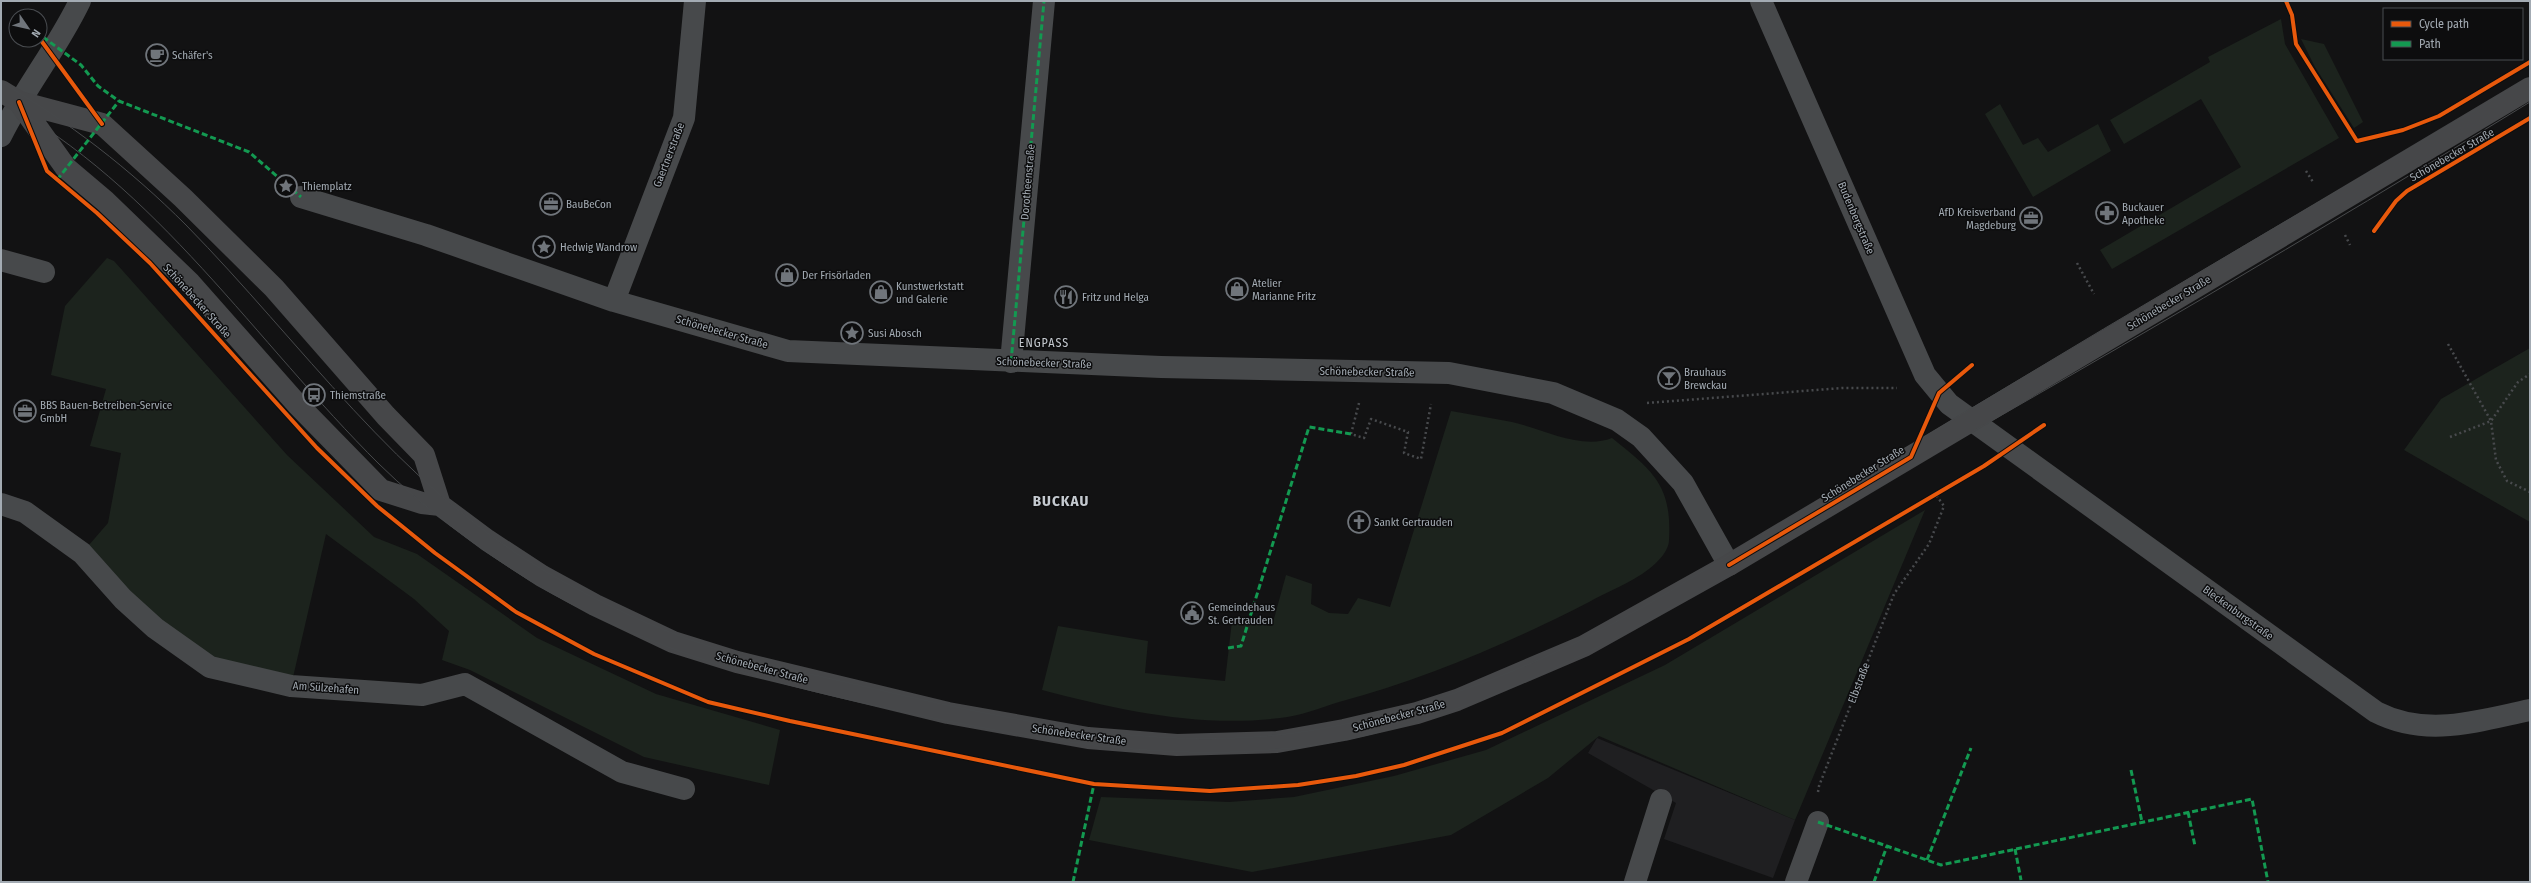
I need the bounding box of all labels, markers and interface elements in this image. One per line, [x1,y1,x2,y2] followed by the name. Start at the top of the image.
[8,8,48,48] north arrow
[2383,8,2523,60] legend
[2419,17,2469,31] text: Cycle path
[29,27,43,40] text: N
[2419,37,2441,51] text: Path
[144,42,170,68] cafe icon: Schäfer's
[172,49,213,62] place label: Schäfer's
[651,121,687,189] street label: Gaertnerstraße
[2408,126,2496,184] street label: Schönebecker Straße
[1018,144,1038,220] street label: Dorotheenstraße
[273,173,299,199] place icon: Thiemplatz
[302,180,352,193] place label: Thiemplatz
[1835,180,1877,256] street label: Budenbergstraße
[538,191,564,217] office icon: BauBeCon
[566,198,612,211] place label: BauBeCon
[2094,200,2120,226] pharmacy icon: Buckauer Apotheke
[2122,201,2165,227] place label: Buckauer Apotheke
[2018,205,2044,231] office icon: AfD Kreisverband Magdeburg
[1939,206,2017,232] place label: AfD Kreisverband Magdeburg
[531,234,557,260] place icon: Hedwig Wandrow
[560,241,637,254] place label: Hedwig Wandrow
[160,261,234,341] street label: Schönebecker Straße
[774,262,800,288] shop icon: Der Frisörladen
[802,269,871,282] place label: Der Frisörladen
[2125,273,2213,333] street label: Schönebecker Straße
[1224,276,1250,302] shop icon: Atelier Marianne Fritz
[1252,277,1316,303] place label: Atelier Marianne Fritz
[868,279,894,305] shop icon: Kunstwerkstatt und Galerie
[896,280,964,306] place label: Kunstwerkstatt und Galerie
[1053,284,1079,310] restaurant icon: Fritz und Helga
[1082,291,1149,304] place label: Fritz und Helga
[674,313,770,351] street label: Schönebecker Straße
[839,320,865,346] place icon: Susi Abosch
[868,327,922,340] place label: Susi Abosch
[1019,336,1069,350] district label: ENGPASS
[996,355,1092,371] street label: Schönebecker Straße
[1319,365,1415,379] street label: Schönebecker Straße
[1656,365,1682,391] bar icon: Brauhaus Brewckau
[1684,366,1727,392] place label: Brauhaus Brewckau
[301,382,327,408] bus stop icon: Thiemstraße
[330,389,386,402] place label: Thiemstraße
[12,398,38,424] office icon: BBS Bauen-Betreiben-Service GmbH
[40,399,172,425] place label: BBS Bauen-Betreiben-Service GmbH
[1819,443,1907,505] street label: Schönebecker Straße
[1033,492,1089,510] district label: BUCKAU
[1346,509,1372,535] church icon: Sankt Gertrauden
[1374,516,1453,529] place label: Sankt Gertrauden
[2200,583,2276,643] street label: Bleckenburgstraße
[1179,600,1205,626] public building icon: Gemeindehaus St. Gertrauden
[1208,601,1275,627] place label: Gemeindehaus St. Gertrauden
[714,649,810,687] street label: Schönebecker Straße
[1845,661,1873,705] street label: Elbstraße
[292,679,360,697] street label: Am Sülzehafen
[1351,697,1447,735] street label: Schönebecker Straße
[1031,722,1127,748] street label: Schönebecker Straße

